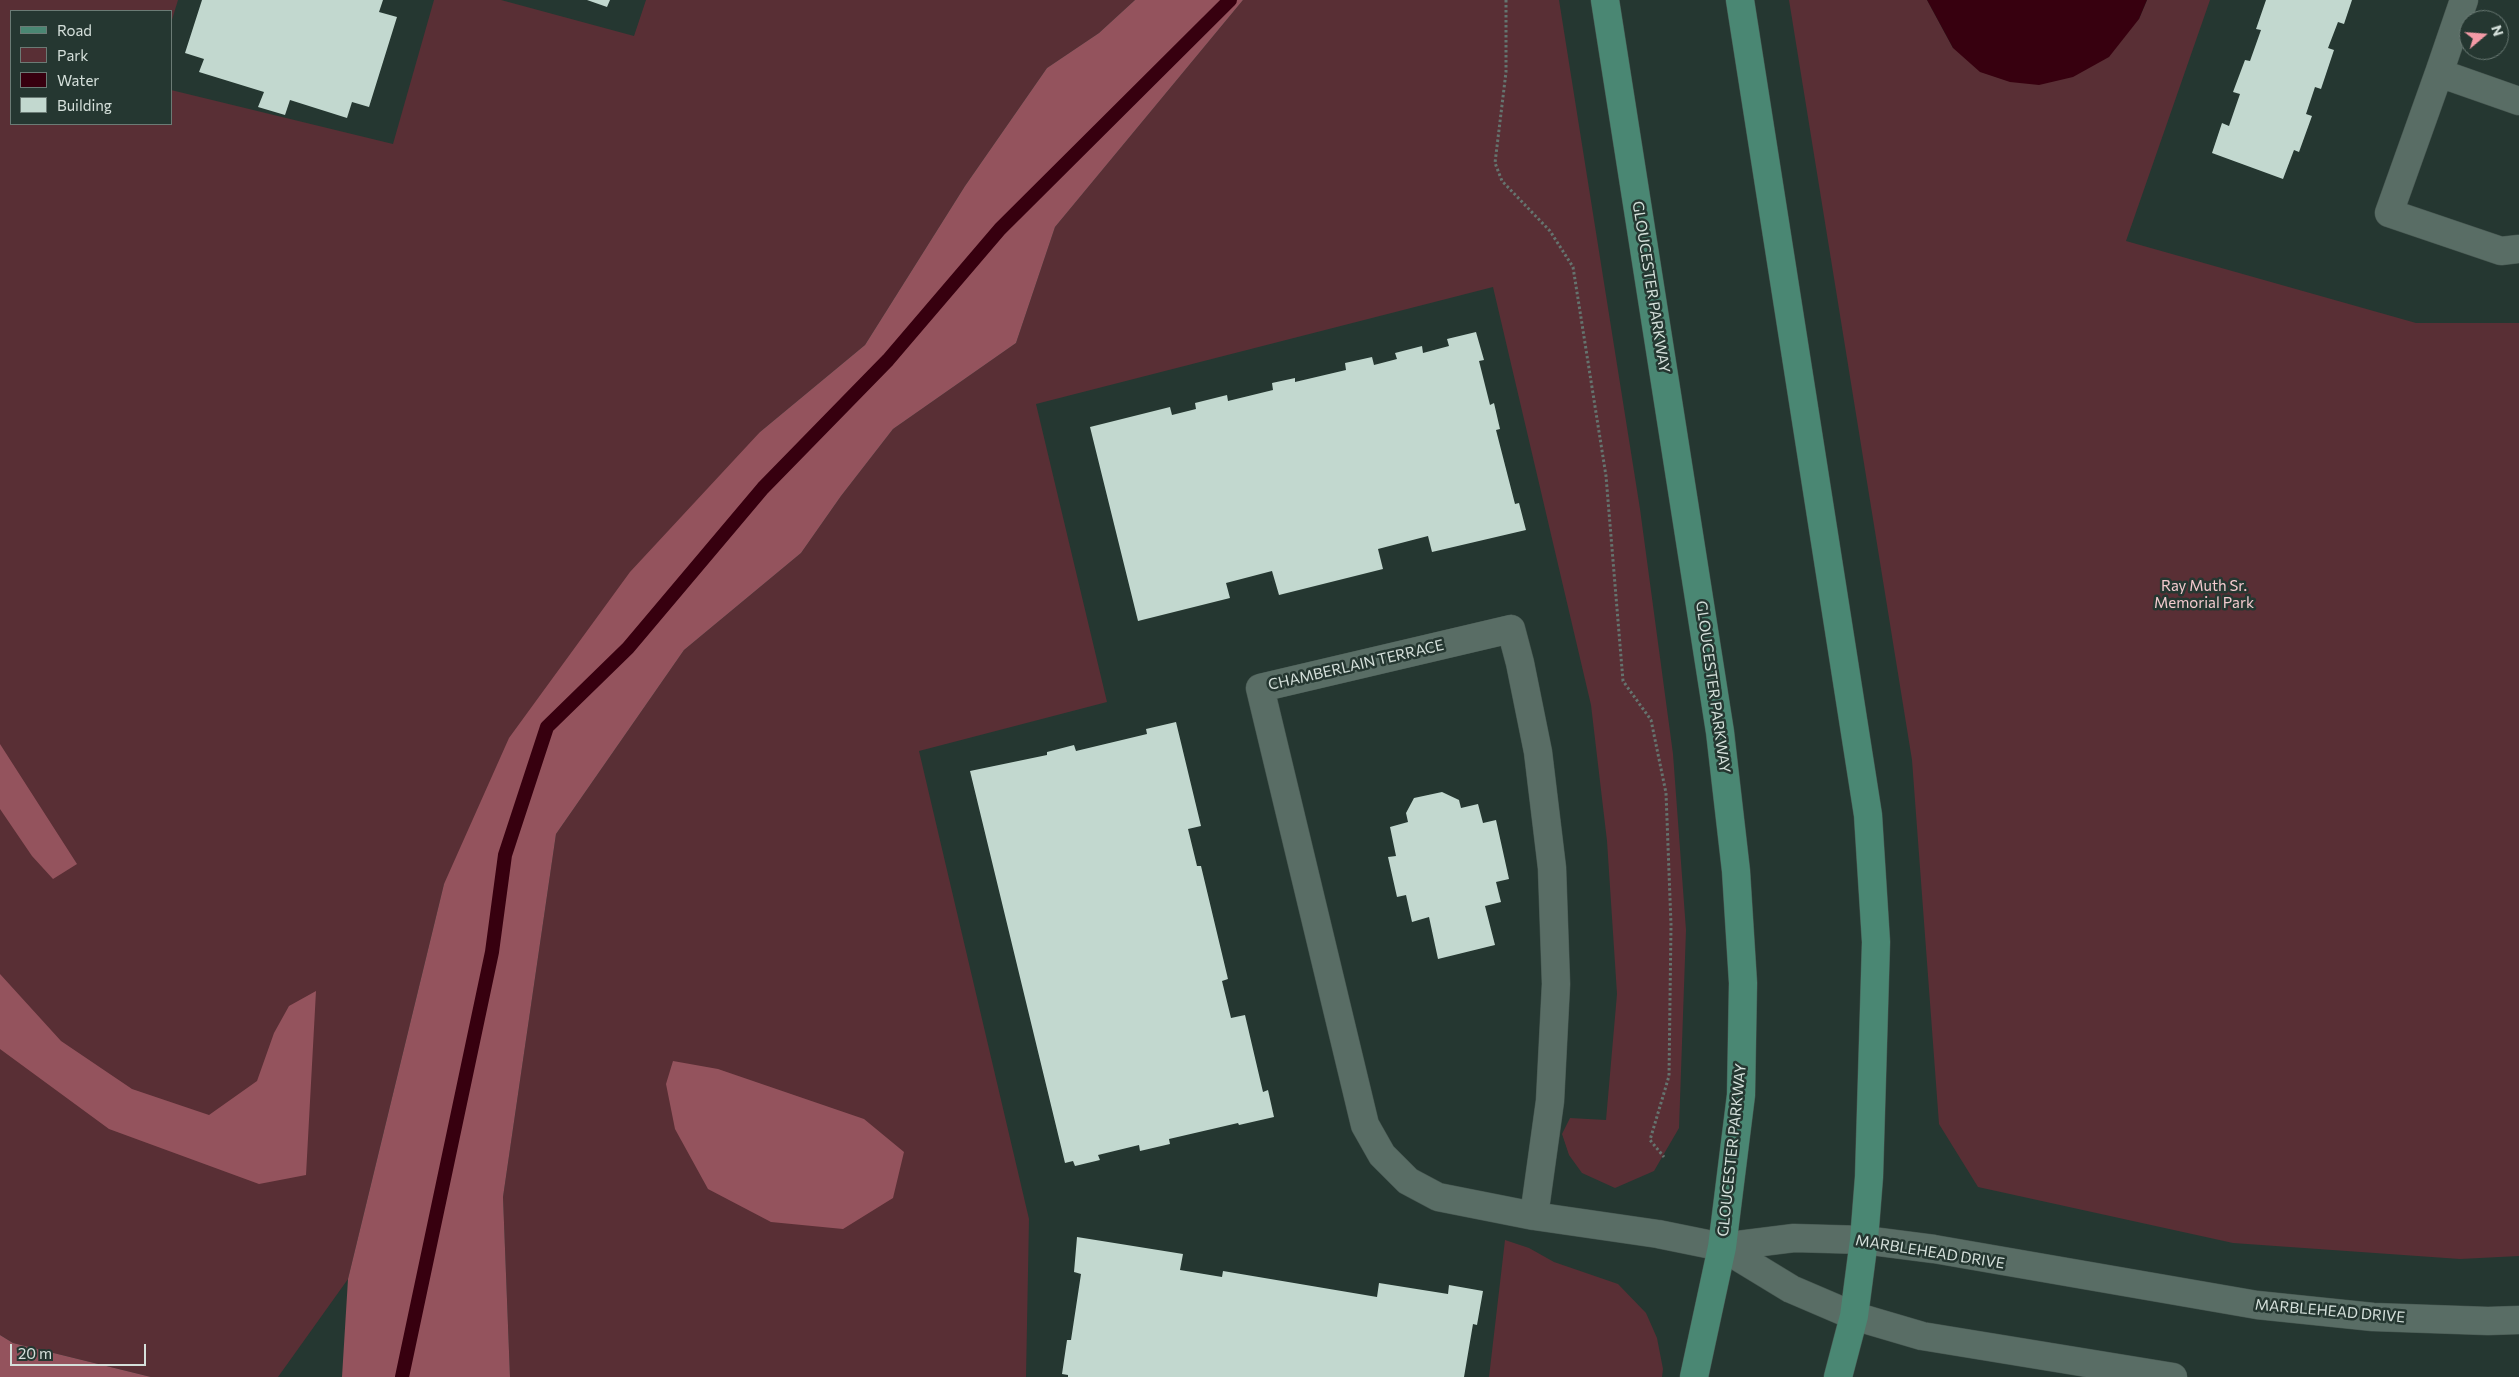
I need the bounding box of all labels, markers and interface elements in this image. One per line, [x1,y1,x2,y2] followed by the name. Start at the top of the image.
[10,10,172,125] legend
[2459,10,2509,60] north arrow
[57,21,92,39] text: Road
[2488,23,2507,38] text: N
[57,46,88,64] text: Park
[57,71,99,89] text: Water
[57,96,112,114] text: Building
[1629,200,1673,374] street label: GLOUCESTER PARKWAY
[2154,577,2254,612] park label: Ray Muth Sr. Memorial Park
[1692,600,1734,774] street label: GLOUCESTER PARKWAY
[1266,636,1446,694] street label: CHAMBERLAIN TERRACE
[1714,1063,1750,1237] street label: GLOUCESTER PARKWAY
[1854,1231,2006,1273] street label: MARBLEHEAD DRIVE
[2254,1295,2406,1327] street label: MARBLEHEAD DRIVE
[12,1334,149,1366] scale bar
[18,1344,52,1362] text: 20 m

